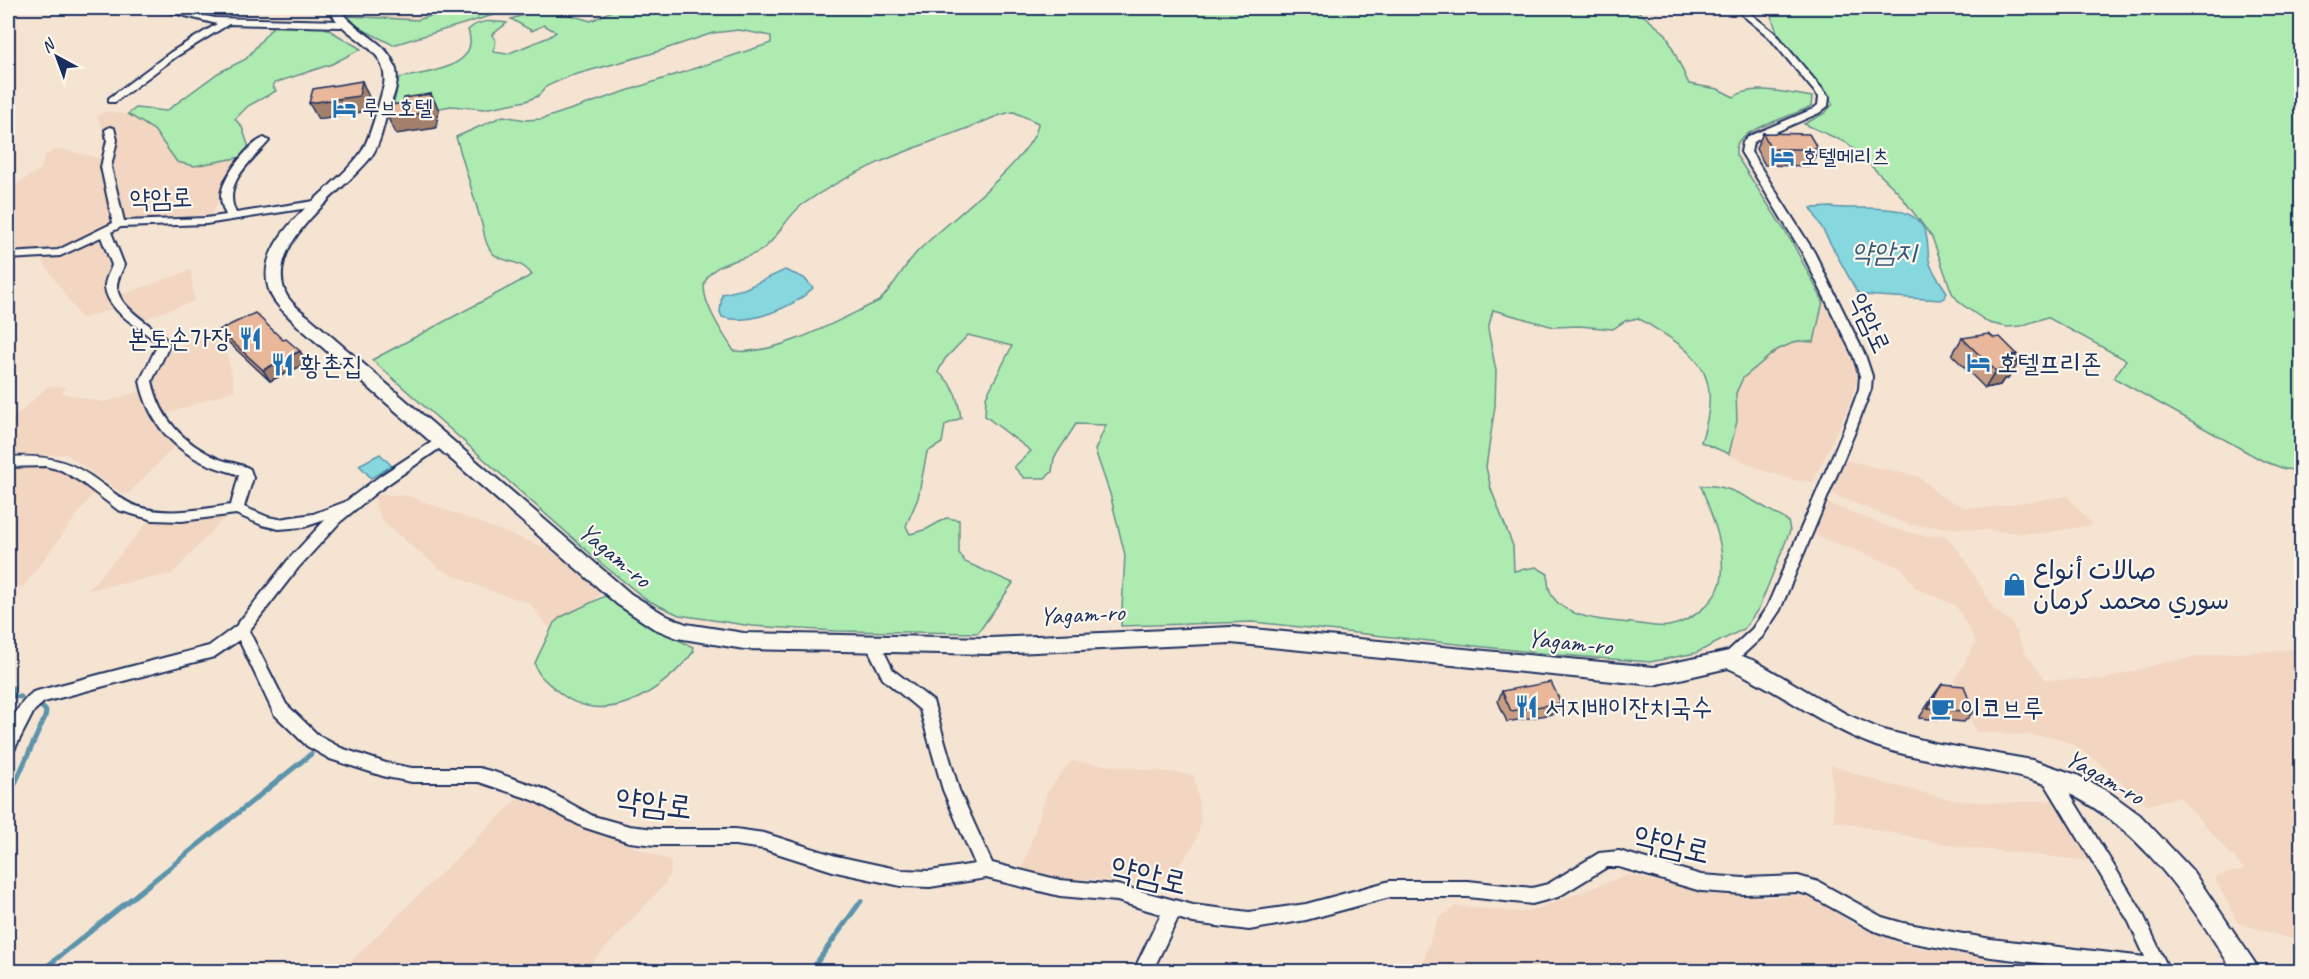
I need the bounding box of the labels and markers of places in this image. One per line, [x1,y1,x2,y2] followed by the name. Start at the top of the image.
[362,94,433,122] place label: 루브호텔
[331,95,357,121] hotel icon: 루브호텔
[1801,143,1890,171] place label: 호텔메리츠
[1770,144,1796,170] hotel icon: 호텔메리츠
[127,322,232,355] place label: 본토손가장
[237,325,263,351] restaurant icon: 본토손가장
[1997,347,2102,380] place label: 호텔프리존
[300,349,363,382] place label: 황촌집
[1966,350,1992,376] hotel icon: 호텔프리존
[269,352,295,378] restaurant icon: 황촌집
[2033,554,2229,619] place label: صالات أنواع سوري محمد كرمان
[2002,572,2028,598] shop icon: صالات أنواع سوري محمد كرمان
[1545,691,1712,724] place label: 서지배이잔치국수
[1960,692,2044,725] place label: 이코브루
[1514,694,1540,720] restaurant icon: 서지배이잔치국수
[1929,695,1955,721] cafe icon: 이코브루

